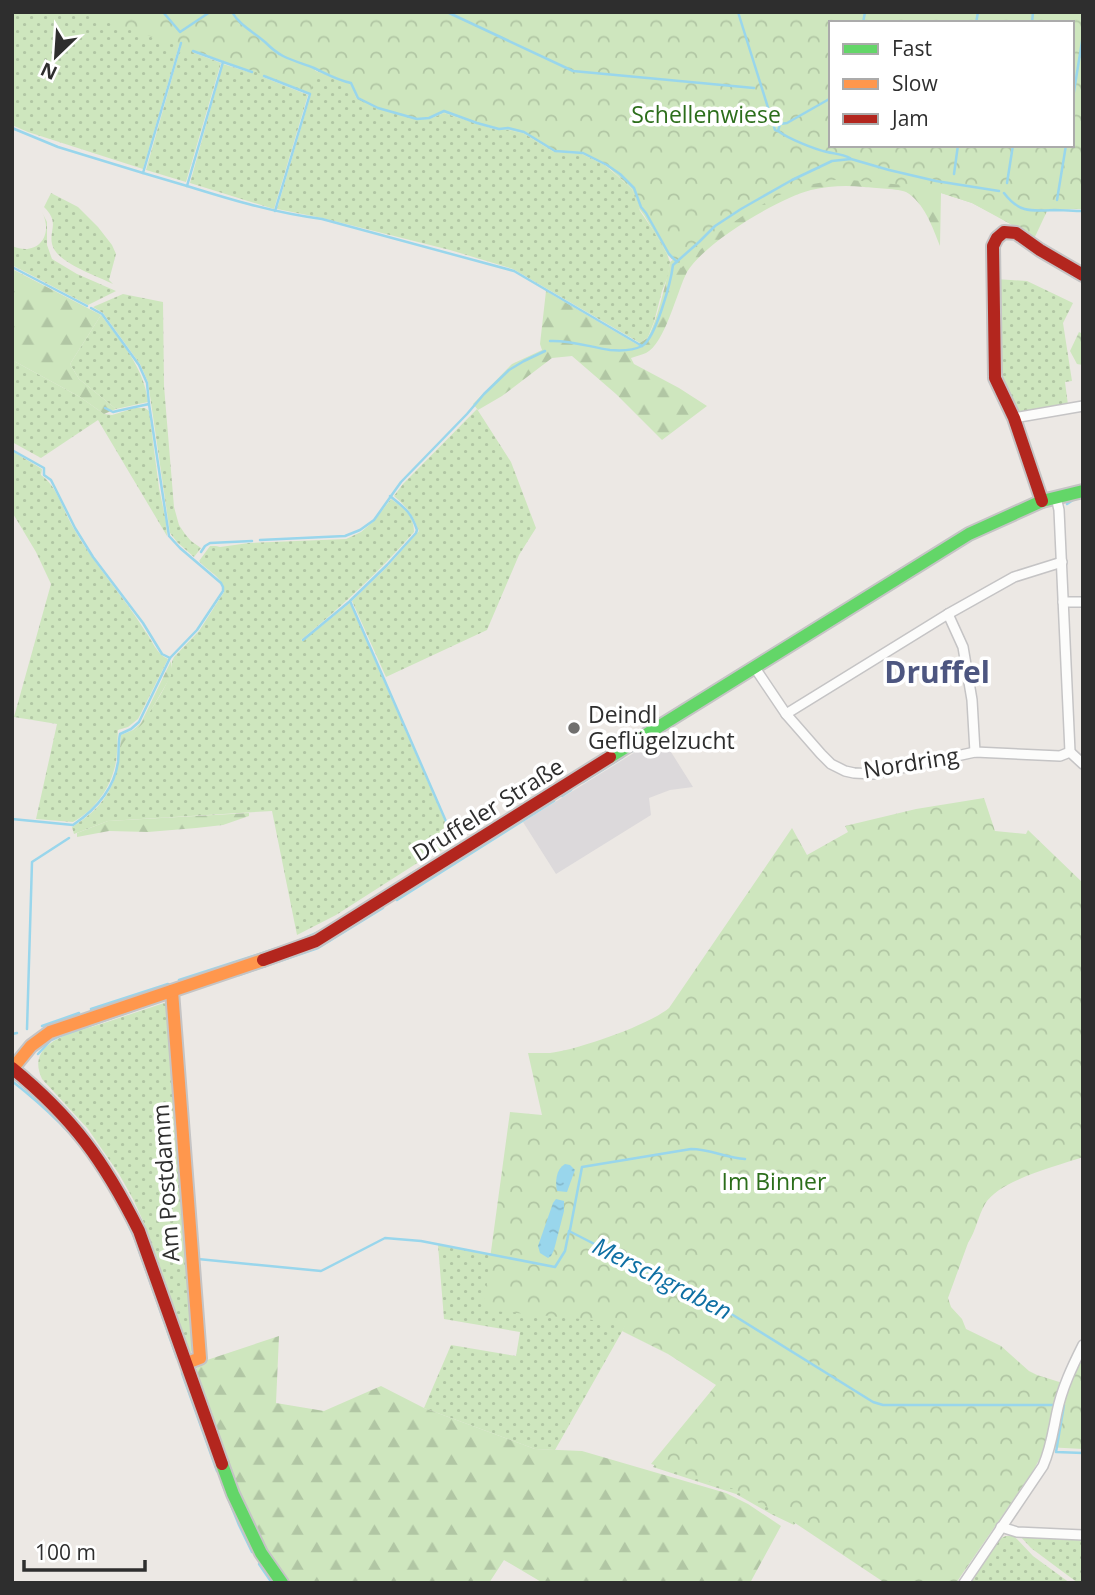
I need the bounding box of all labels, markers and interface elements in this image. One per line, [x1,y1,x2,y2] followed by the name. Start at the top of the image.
[21,21,91,91] north arrow
[829,21,1074,147] legend
[892,34,932,62] text: Fast
[36,56,61,86] text: N
[892,69,938,97] text: Slow
[631,98,781,130] park label: Schellenwiese
[890,104,929,132] text: Jam
[884,651,990,692] district label: Druffel
[588,698,735,756] place label: Deindl Geflügelzucht
[566,720,582,736] marker: Deindl Geflügelzucht
[861,739,961,785] street label: Nordring
[406,750,569,869] street label: Druffeler Straße
[144,1103,186,1263] street label: Am Postdamm
[722,1165,827,1197] park label: Im Binner
[588,1229,738,1327] water label: Merschgraben
[24,1528,145,1572] scale bar
[35,1538,96,1566] text: 100 m

